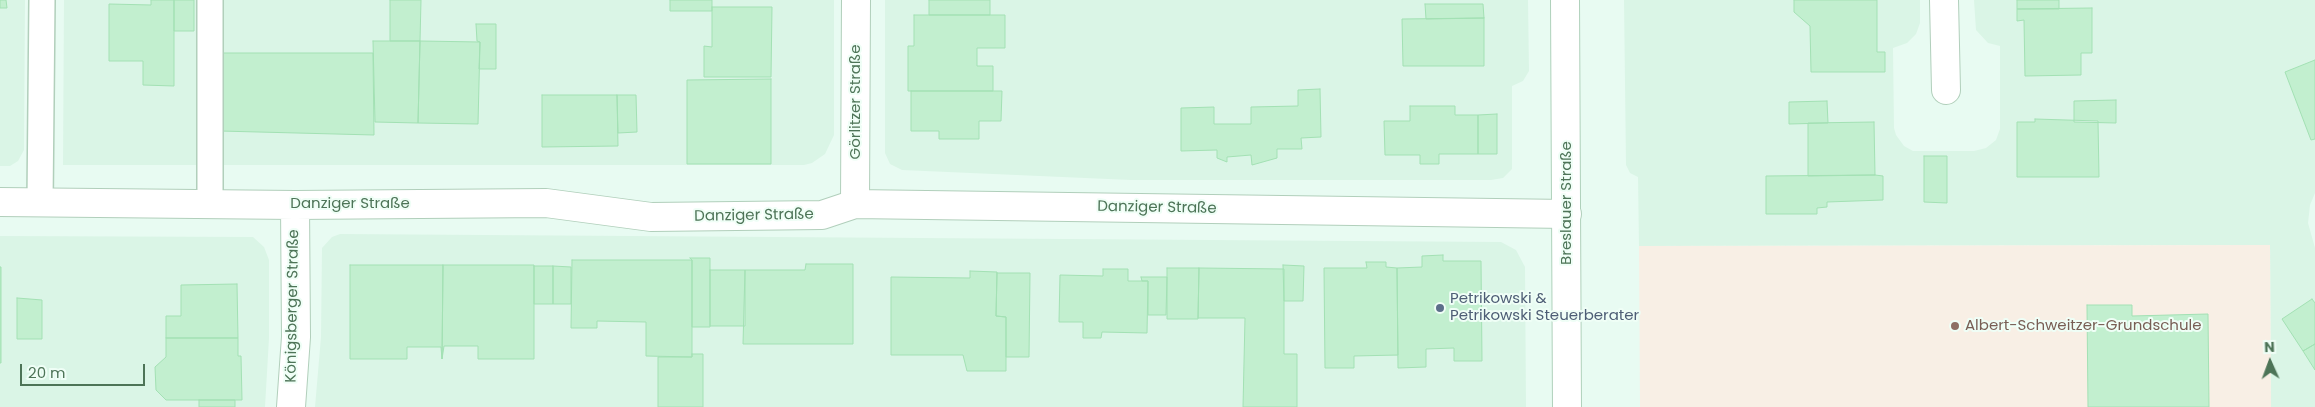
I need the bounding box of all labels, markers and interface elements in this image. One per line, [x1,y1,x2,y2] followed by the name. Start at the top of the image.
[847,45,865,159] street label: Görlitzer Straße
[1558,141,1576,265] street label: Breslauer Straße
[290,195,410,213] street label: Danziger Straße
[1097,198,1217,218] street label: Danziger Straße
[694,206,814,226] street label: Danziger Straße
[283,229,303,383] street label: Königsberger Straße
[1450,290,1639,325] place label: Petrikowski & Petrikowski Steuerberater
[1434,302,1446,314] marker: Petrikowski & Petrikowski Steuerberater
[1965,317,2202,335] place label: Albert-Schweitzer-Grundschule
[1949,320,1961,332] marker: Albert-Schweitzer-Grundschule
[2245,337,2295,387] north arrow
[2264,337,2275,357] text: N
[22,354,148,386] scale bar
[28,362,66,383] text: 20 m

